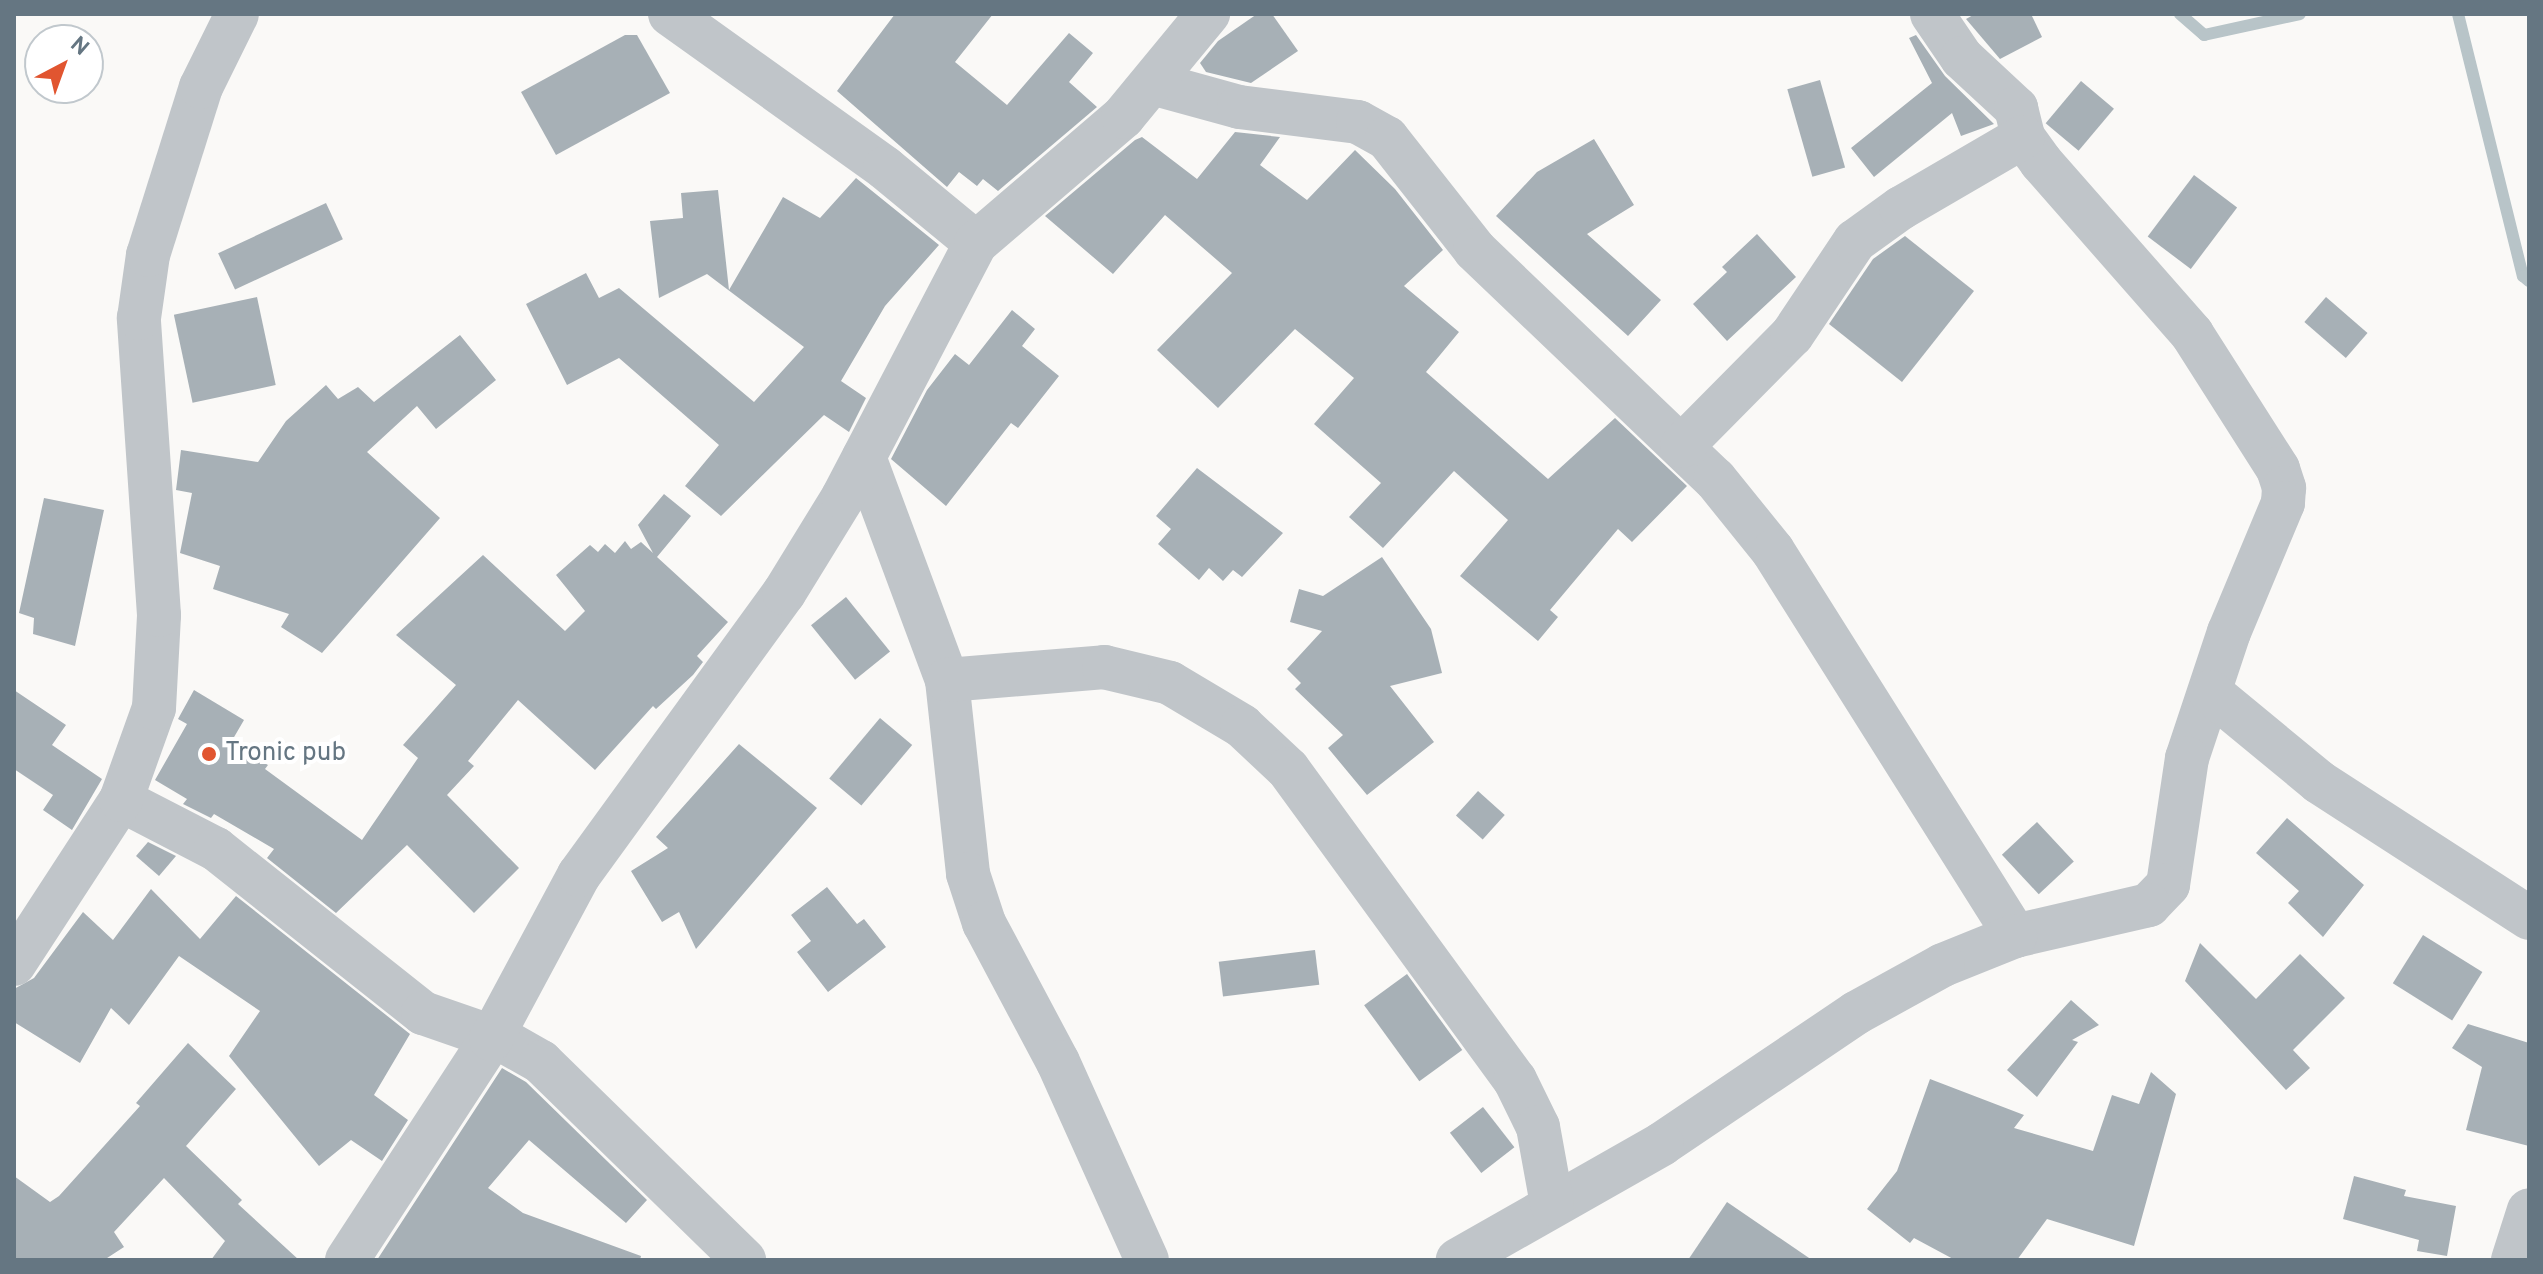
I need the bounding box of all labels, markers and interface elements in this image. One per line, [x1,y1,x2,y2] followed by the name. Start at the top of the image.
[24,24,104,104] north arrow
[64,32,94,62] text: N
[225,738,346,770] place label: Tronic pub
[200,745,218,763] marker: Tronic pub

